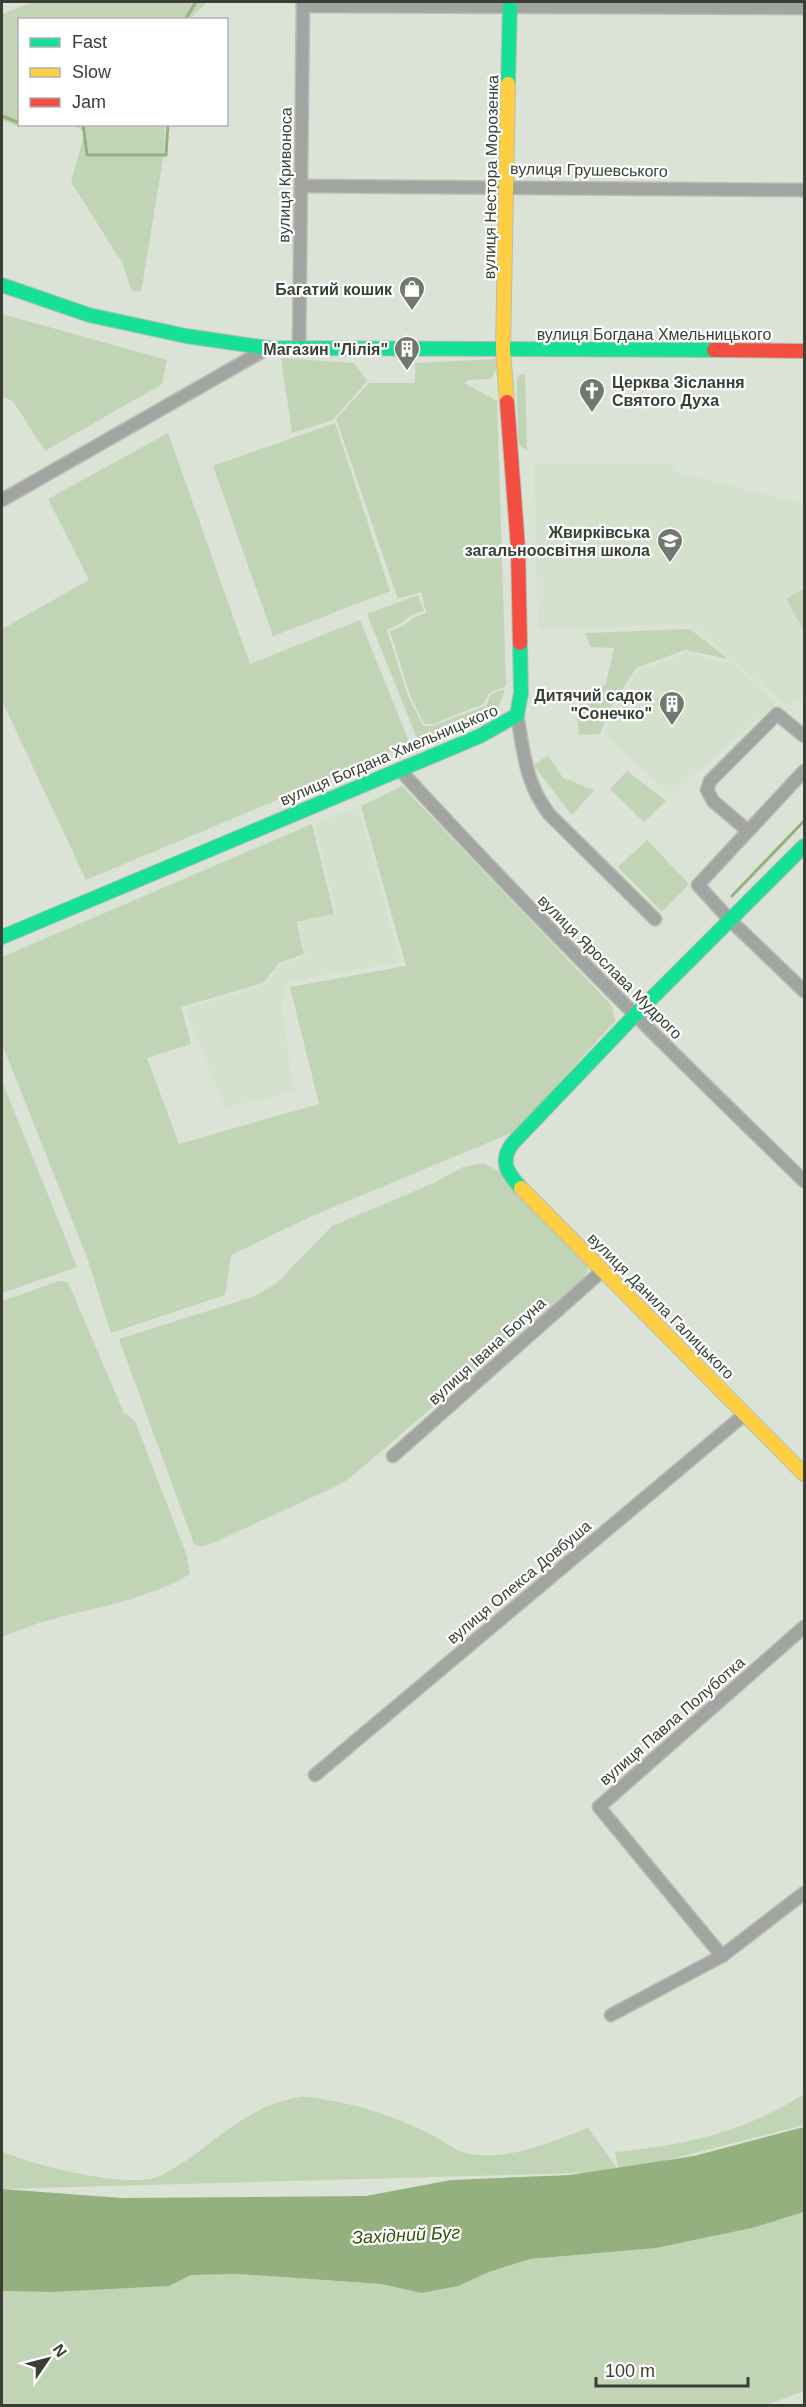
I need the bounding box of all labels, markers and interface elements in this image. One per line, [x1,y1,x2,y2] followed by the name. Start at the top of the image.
[18,18,228,126] legend
[72,32,107,52] text: Fast
[72,62,112,82] text: Slow
[481,75,501,279] street label: вулиця Нестора Морозенка
[72,92,106,112] text: Jam
[275,107,295,243] street label: вулиця Кривоноса
[510,160,668,180] street label: вулиця Грушевського
[397,274,427,312] shop icon: Багатий кошик
[275,281,393,298] place label: Багатий кошик
[537,326,771,343] street label: вулиця Богдана Хмельницького
[392,334,422,372] building icon: Магазин "Лілія"
[263,341,388,358] place label: Магазин "Лілія"
[612,374,745,409] place label: Церква Зіслання Святого Духа
[577,376,607,414] church icon: Церква Зіслання Святого Духа
[465,524,650,559] place label: Жвирківська загальноосвітня школа
[655,526,685,564] school or university icon: Жвирківська загальноосвітня школа
[534,687,653,722] place label: Дитячий садок "Сонечко"
[657,689,687,727] building icon: Дитячий садок "Сонечко"
[278,701,500,809] street label: вулиця Богдана Хмельницького
[535,892,685,1042] street label: вулиця Ярослава Мудрого
[584,1229,738,1383] street label: вулиця Данила Галицького
[425,1294,549,1408] street label: вулиця Івана Богуна
[444,1517,594,1647] street label: вулиця Олекса Довбуша
[596,1653,748,1789] street label: вулиця Павла Полуботка
[351,2222,461,2248] water label: Західний Буг
[18,2329,78,2389] north arrow
[50,2341,70,2360] text: N
[596,2350,748,2388] scale bar
[605,2361,655,2381] text: 100 m

